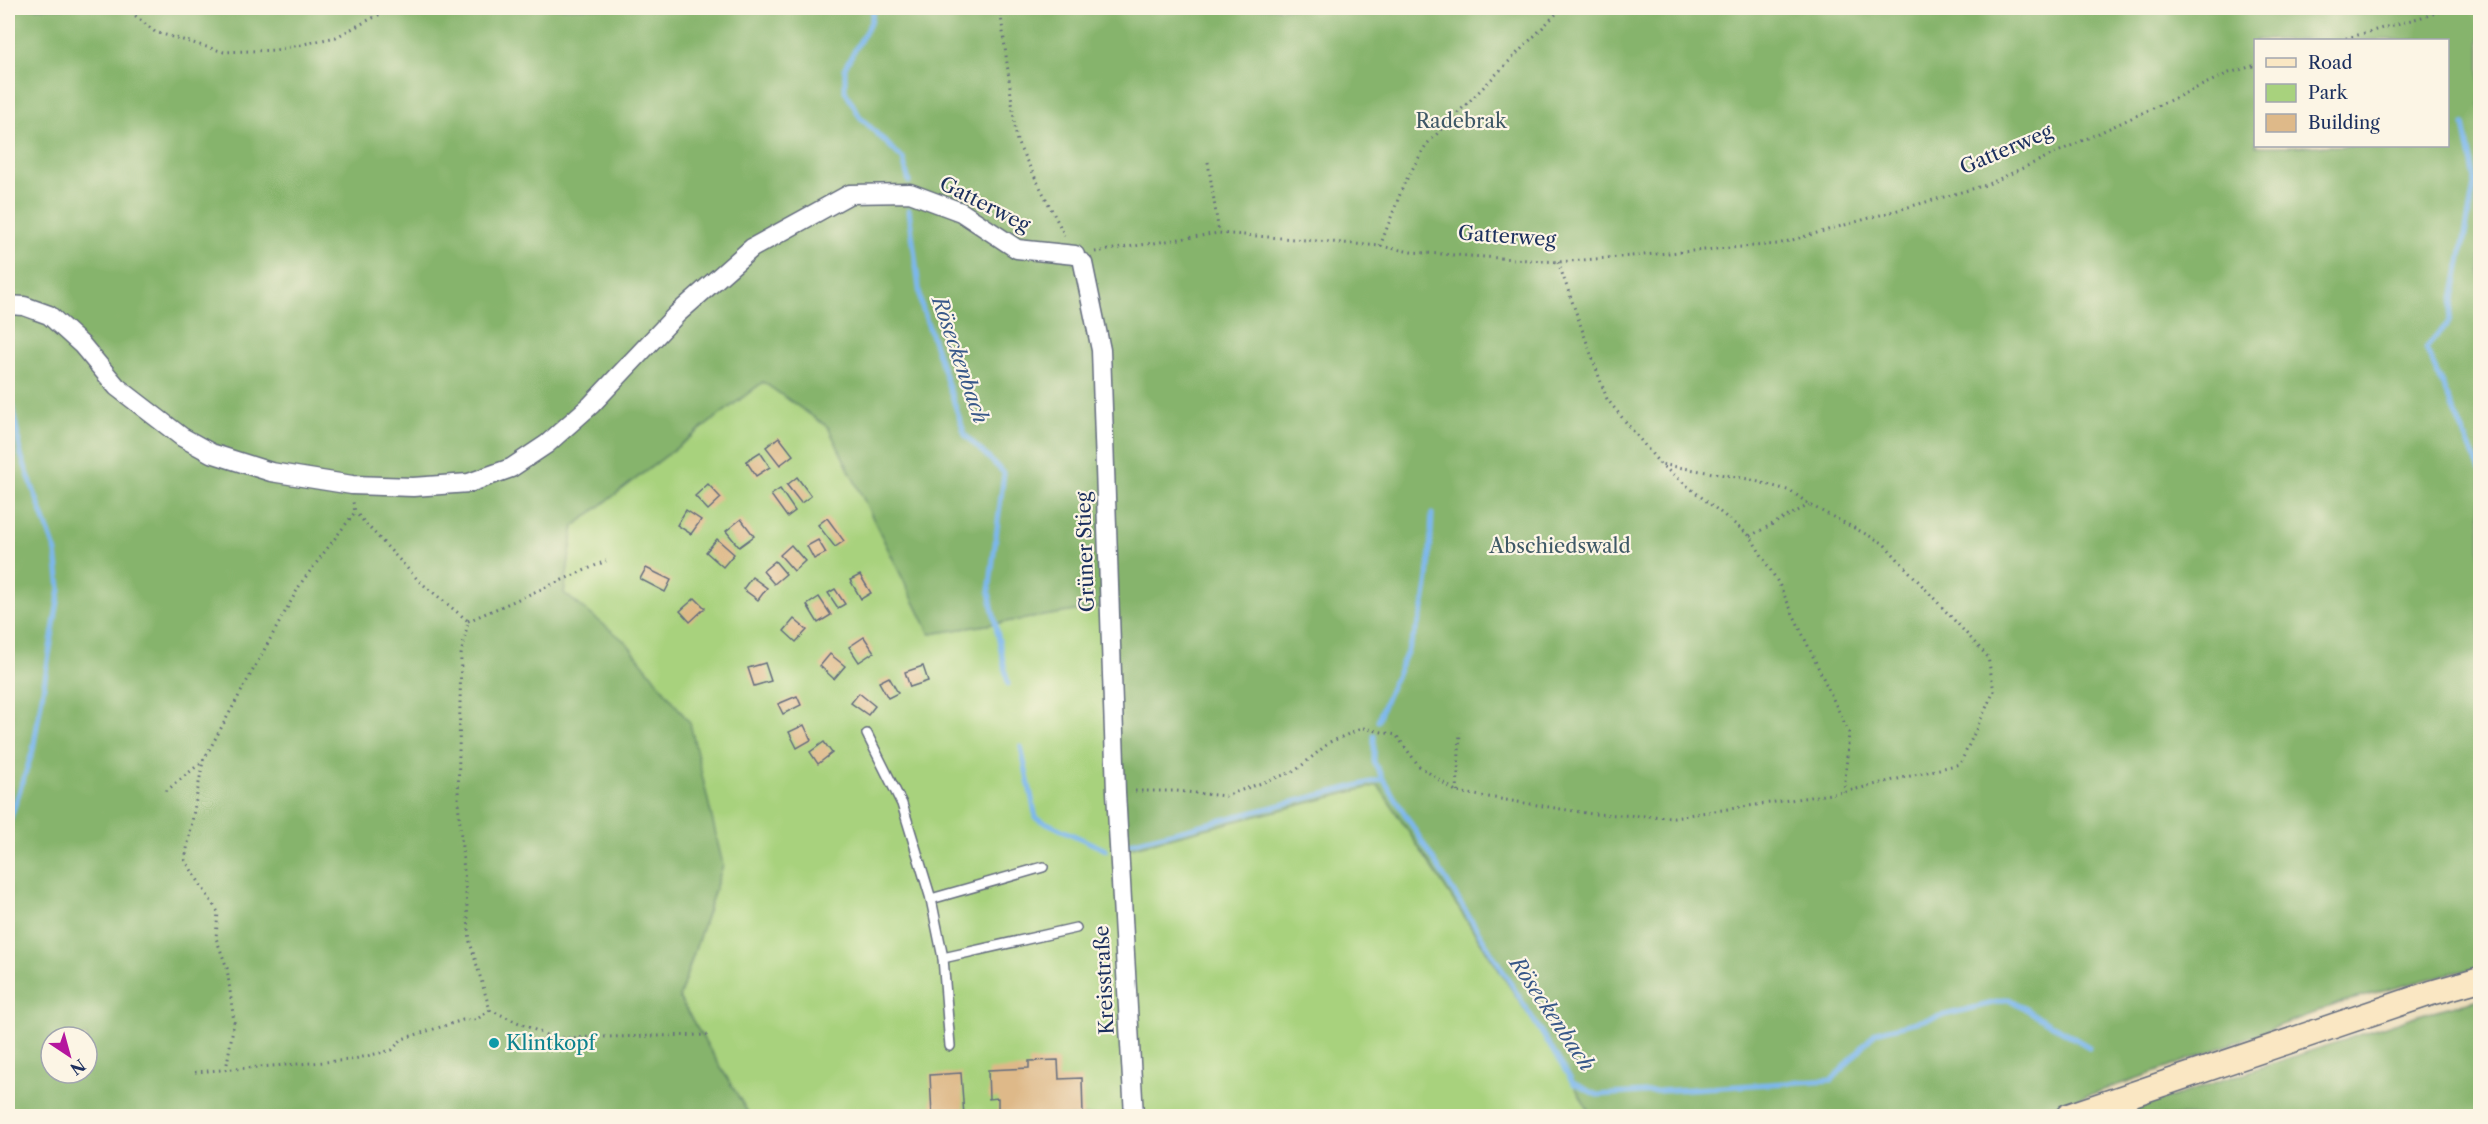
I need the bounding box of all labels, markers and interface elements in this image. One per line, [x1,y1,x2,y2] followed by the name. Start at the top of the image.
[2254,39,2449,147] legend
[2308,52,2353,74] text: Road
[2308,82,2349,104] text: Park
[1415,109,1508,133] park label: Radebrak
[2308,112,2380,134] text: Building
[1956,119,2056,179] street label: Gatterweg
[936,171,1035,237] street label: Gatterweg
[1457,221,1557,251] street label: Gatterweg
[926,291,994,427] water label: Röseckenbach
[1071,491,1099,613] street label: Grüner Stieg
[1488,534,1631,558] park label: Abschiedswald
[1089,925,1119,1035] street label: Kreisstraße
[1504,950,1600,1076] water label: Röseckenbach
[39,1025,99,1085] north arrow
[506,1031,599,1055] place label: Klintkopf
[487,1036,501,1050] marker: Klintkopf
[66,1055,89,1079] text: N

